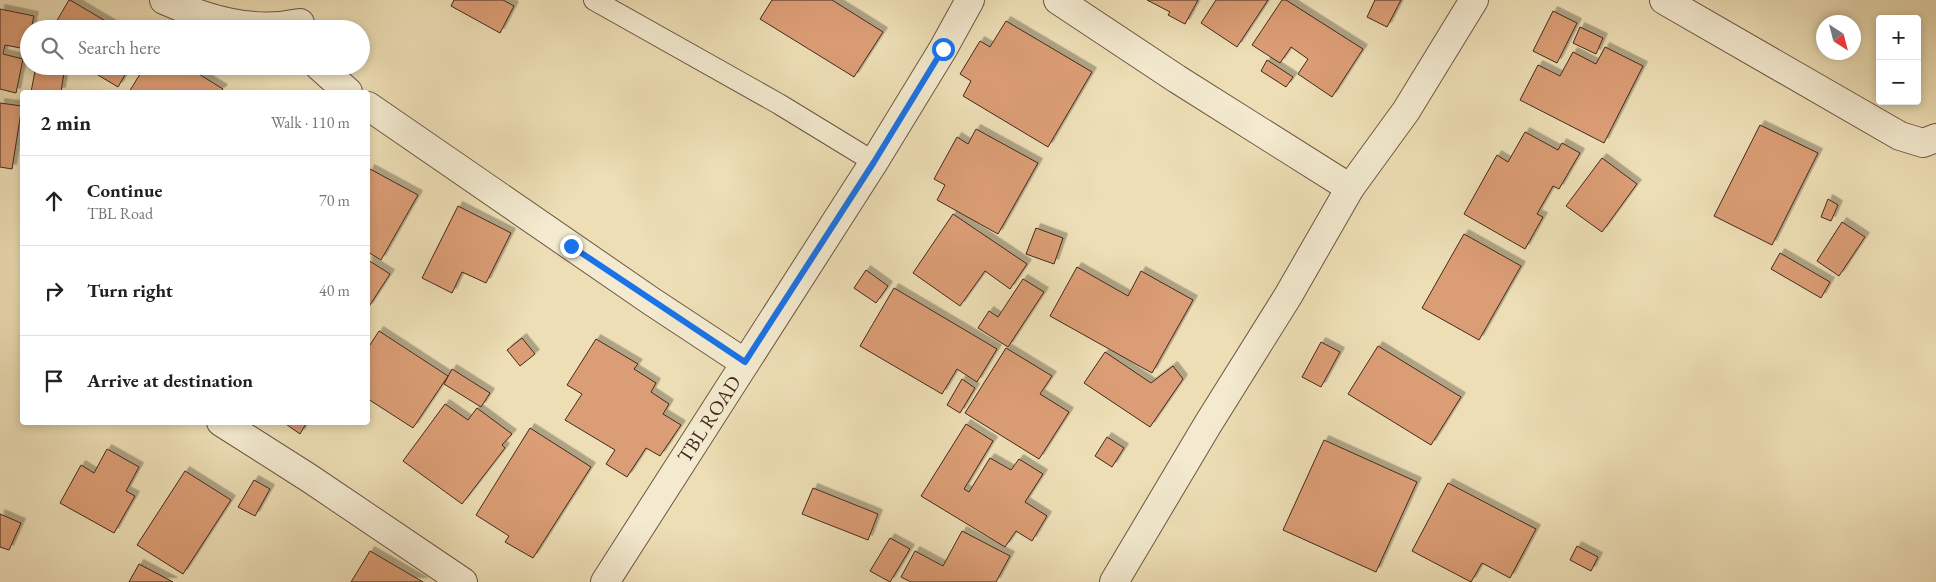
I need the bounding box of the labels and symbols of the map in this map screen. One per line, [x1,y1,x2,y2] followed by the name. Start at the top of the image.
[1816,15,1861,60] north arrow
[932,38,955,61] route start
[560,235,583,258] route end
[671,371,747,467] street label: TBL ROAD

